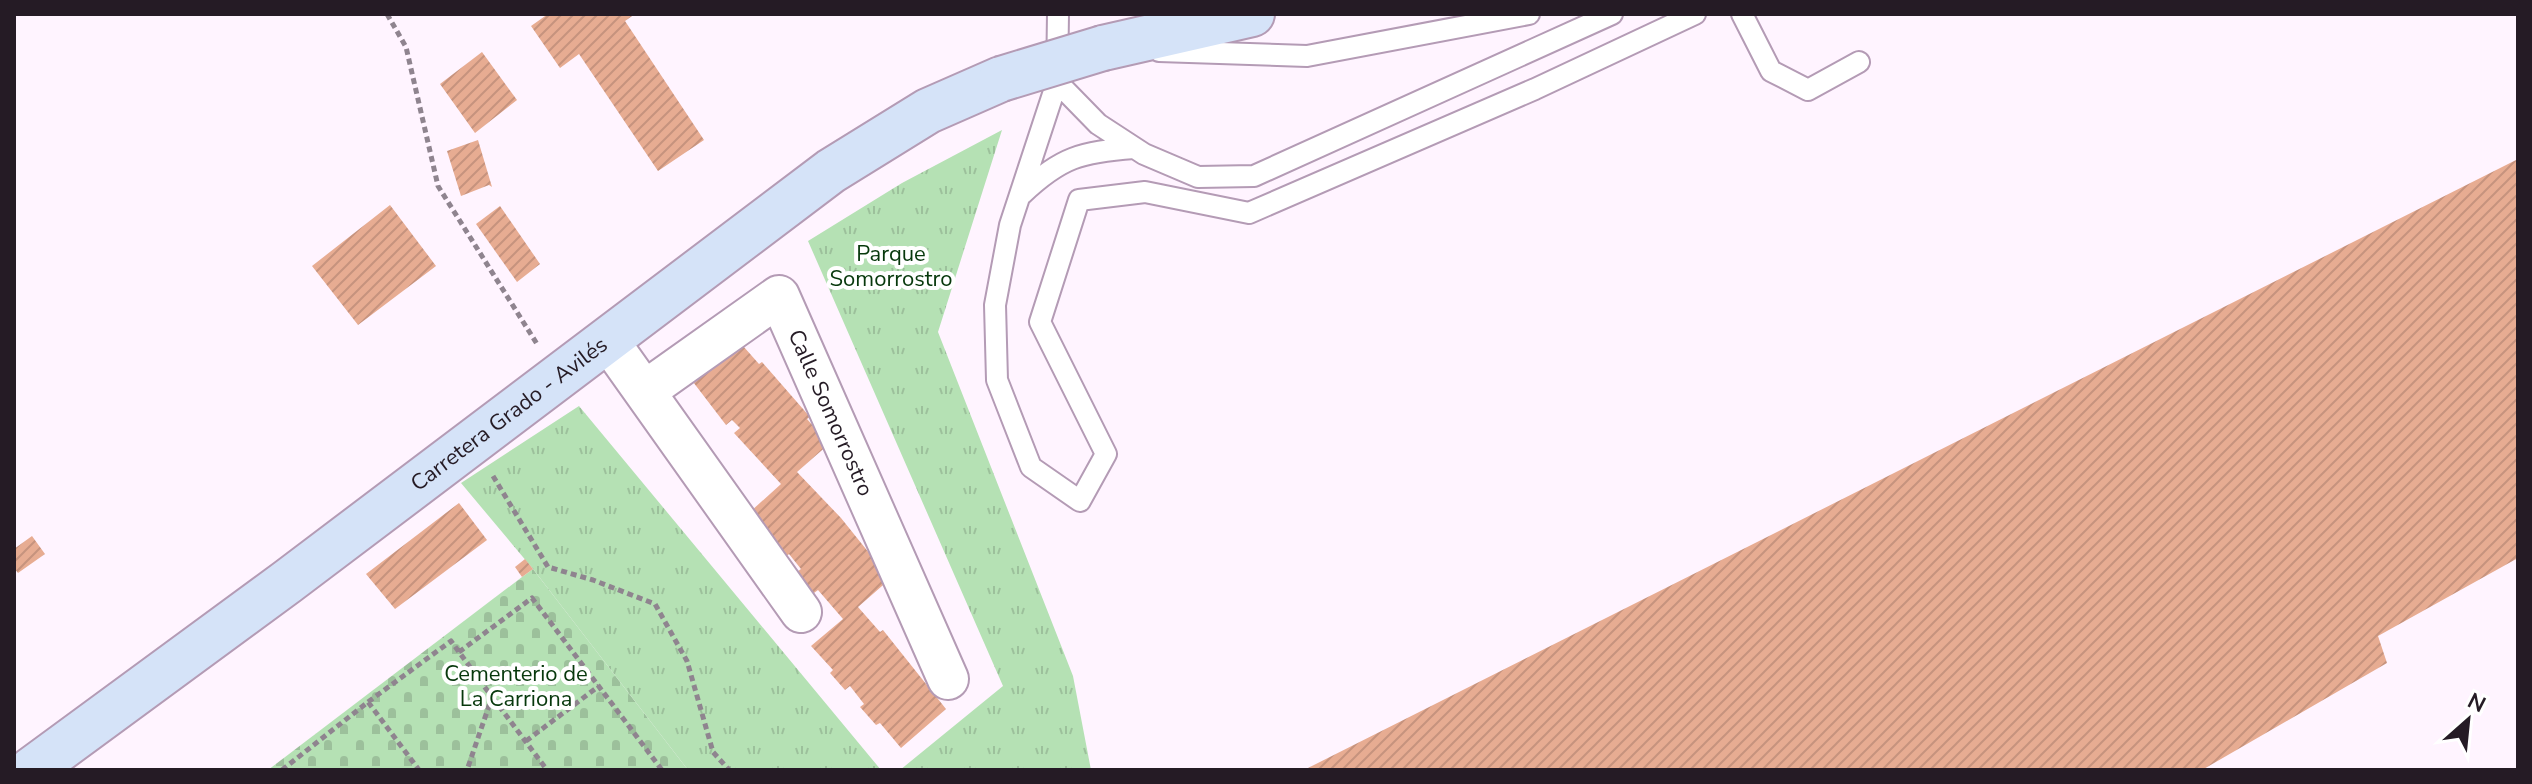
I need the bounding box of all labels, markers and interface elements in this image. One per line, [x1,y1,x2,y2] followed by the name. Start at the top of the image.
[830,239,952,294] park label: Parque Somorrostro
[781,325,880,501] street label: Calle Somorrostro
[404,330,614,498] street label: Carretera Grado - Avilés
[444,659,588,714] park label: Cementerio de La Carriona
[2428,680,2508,760] north arrow
[2462,686,2491,720] text: N

